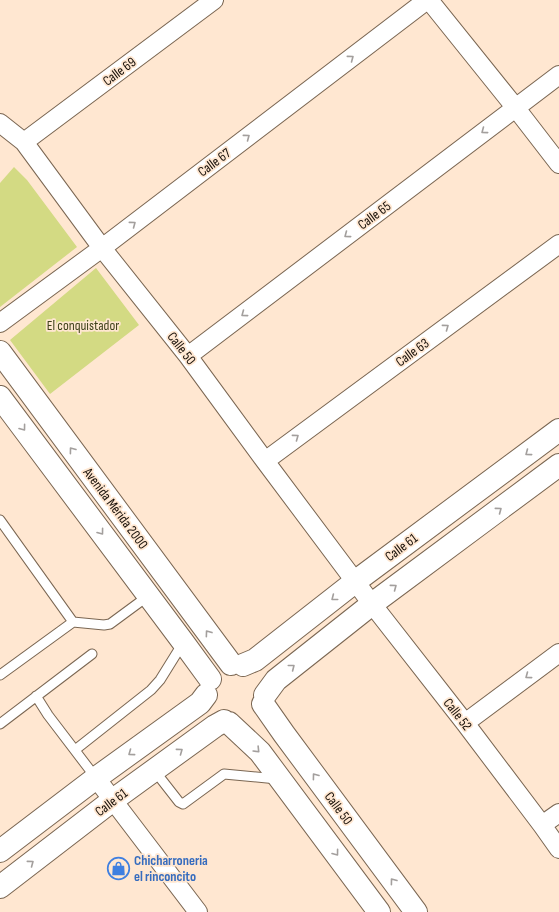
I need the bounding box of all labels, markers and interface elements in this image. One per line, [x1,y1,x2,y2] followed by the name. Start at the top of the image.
[99,53,139,89] street label: Calle 69
[346,56,353,63] one-way arrow
[482,126,489,133] one-way arrow
[243,134,250,141] one-way arrow
[195,144,234,180] street label: Calle 67
[355,197,394,233] street label: Calle 65
[129,221,136,229] one-way arrow
[345,230,352,237] one-way arrow
[241,309,248,316] one-way arrow
[47,317,119,334] park label: El conquistador
[441,325,448,332] one-way arrow
[164,329,200,368] street label: Calle 50
[392,335,432,370] street label: Calle 63
[19,424,26,431] one-way arrow
[292,435,299,442] one-way arrow
[70,447,77,454] one-way arrow
[525,448,532,455] one-way arrow
[79,464,152,552] street label: Avenida Mérida 2000
[494,507,501,514] one-way arrow
[96,528,103,535] one-way arrow
[382,530,421,565] street label: Calle 61
[390,585,397,592] one-way arrow
[331,593,338,600] one-way arrow
[205,630,213,637] one-way arrow
[287,665,294,672] one-way arrow
[525,671,532,678] one-way arrow
[440,695,476,734] street label: Calle 52
[252,745,260,753] one-way arrow
[128,748,135,756] one-way arrow
[175,749,182,756] one-way arrow
[313,774,320,781] one-way arrow
[92,785,131,820] street label: Calle 61
[321,788,356,828] street label: Calle 50
[331,849,338,856] one-way arrow
[134,852,208,885] place label: Chicharroneria el rinconcito
[105,855,131,881] shop icon: Chicharroneria el rinconcito
[27,860,34,868] one-way arrow
[391,878,398,885] one-way arrow

